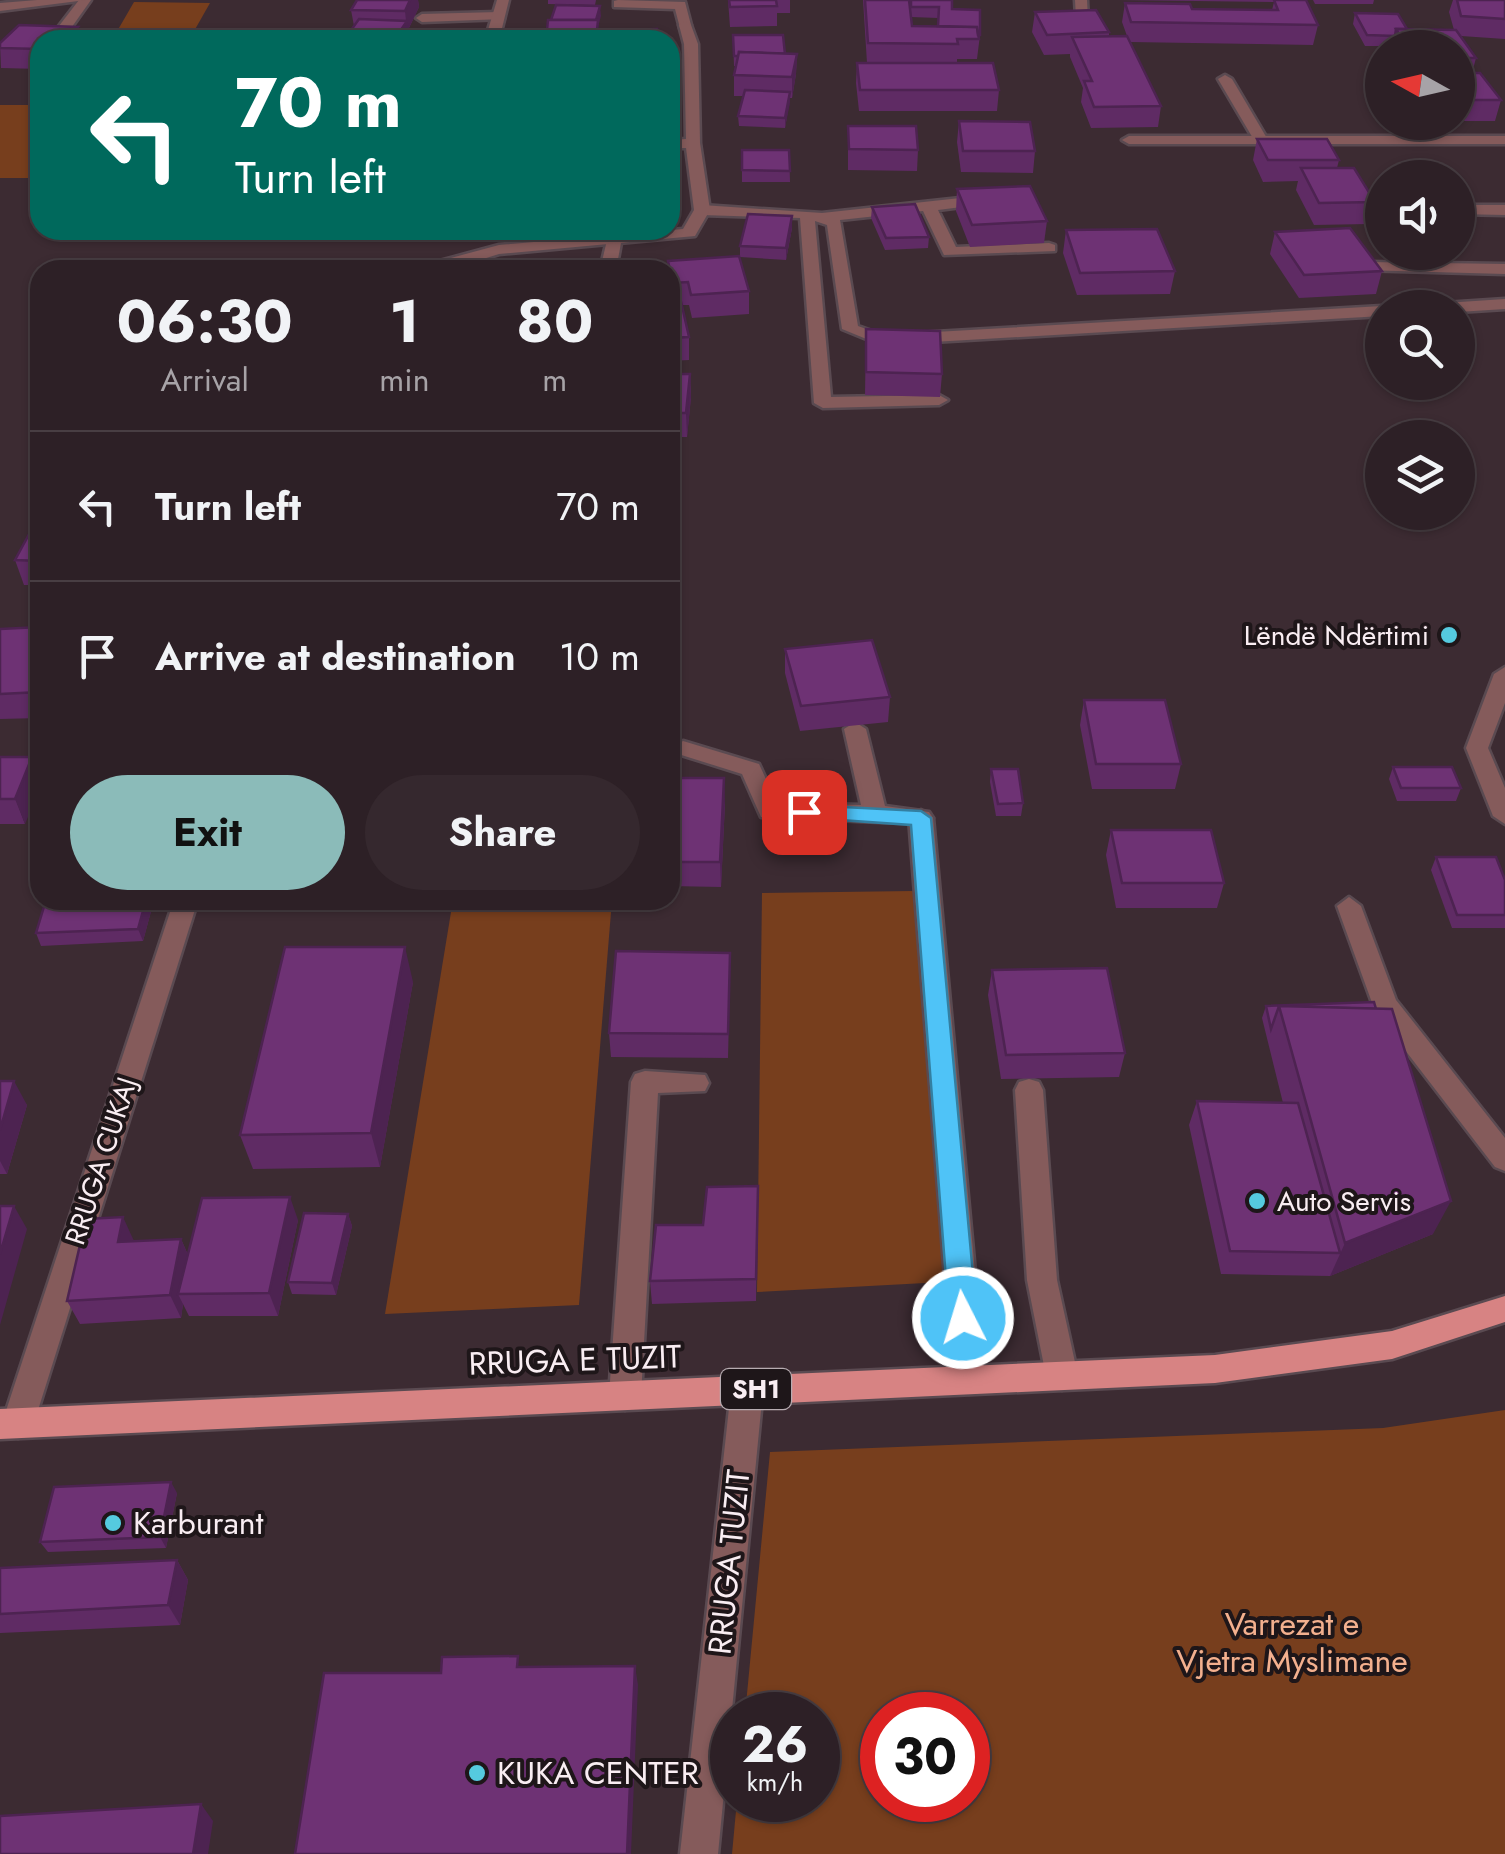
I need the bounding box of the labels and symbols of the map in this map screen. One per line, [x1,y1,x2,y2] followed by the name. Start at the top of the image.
[1365,30,1475,140] north arrow
[1244,615,1429,656] place label: Lëndë Ndërtimi
[1438,624,1460,646] marker: Lëndë Ndërtimi
[762,770,847,855] pin
[55,1072,147,1250] street label: RRUGA CUKAJ
[1277,1181,1411,1222] place label: Auto Servis
[1246,1190,1268,1212] marker: Auto Servis
[911,1266,1015,1370] position arrow
[468,1333,682,1387] street label: RRUGA E TUZIT
[721,1369,791,1409] road number: SH1
[696,1467,762,1657] street label: RRUGA TUZIT
[133,1500,264,1546] place label: Karburant
[102,1512,124,1534] marker: Karburant
[1176,1601,1408,1684] park label: Varrezat e Vjetra Myslimane
[860,1692,990,1822] speed limit sign: 30
[497,1750,699,1796] place label: KUKA CENTER
[466,1762,488,1784] marker: KUKA CENTER

